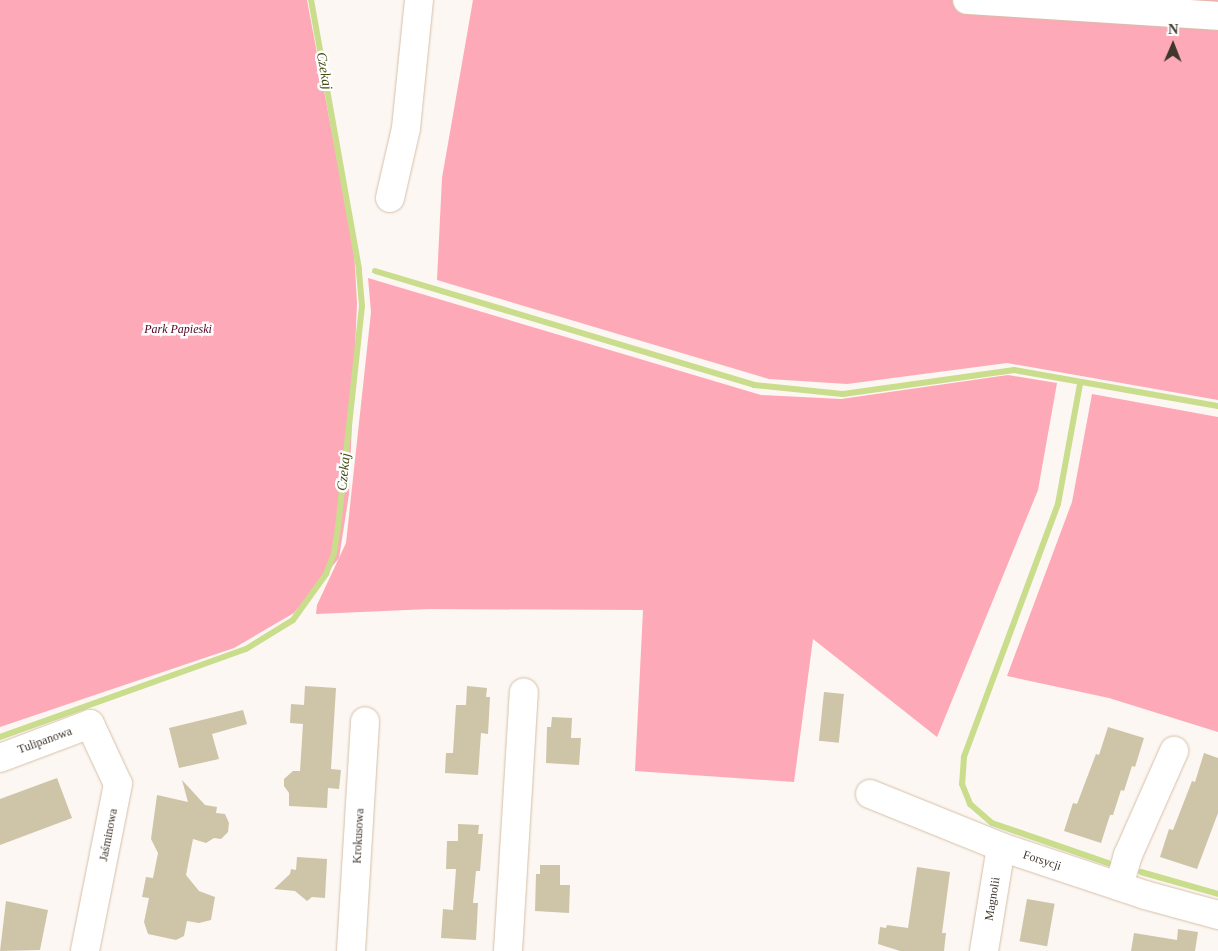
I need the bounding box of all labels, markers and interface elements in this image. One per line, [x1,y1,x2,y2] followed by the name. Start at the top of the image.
[1148,20,1198,70] north arrow
[1168,22,1178,37] text: N
[312,51,336,91] water label: Czekaj
[144,323,212,337] park label: Park Papieski
[334,452,354,492] water label: Czekaj
[16,725,74,757] street label: Tulipanowa
[97,807,121,863] street label: Jaśminowa
[350,808,368,864] street label: Krokusowa
[1021,848,1063,874] street label: Forsycji
[982,876,1004,922] street label: Magnolii

